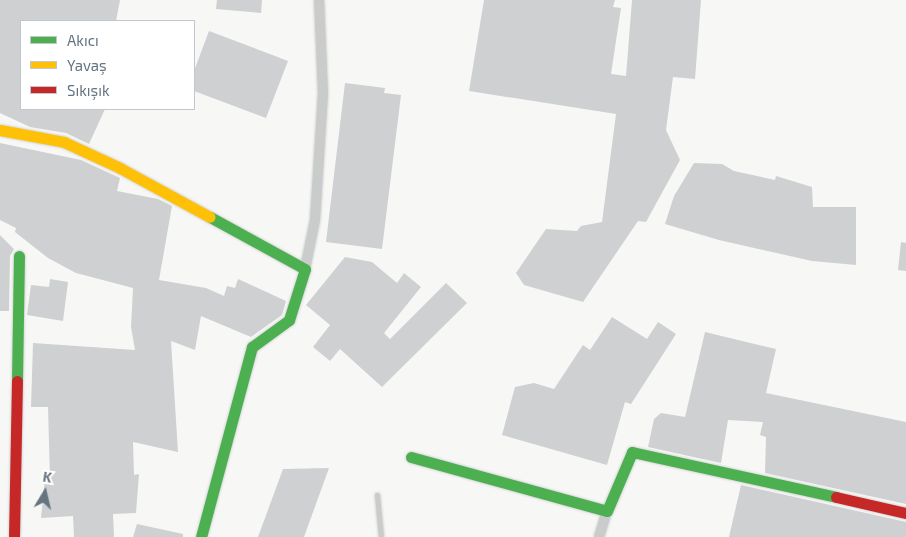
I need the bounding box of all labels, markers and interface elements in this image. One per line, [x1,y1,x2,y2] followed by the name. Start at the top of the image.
[20,20,195,110] legend
[67,31,99,49] text: Akıcı
[67,56,107,74] text: Yavaş
[67,81,110,99] text: Sıkışık
[20,467,70,517] north arrow
[42,468,53,486] text: K

